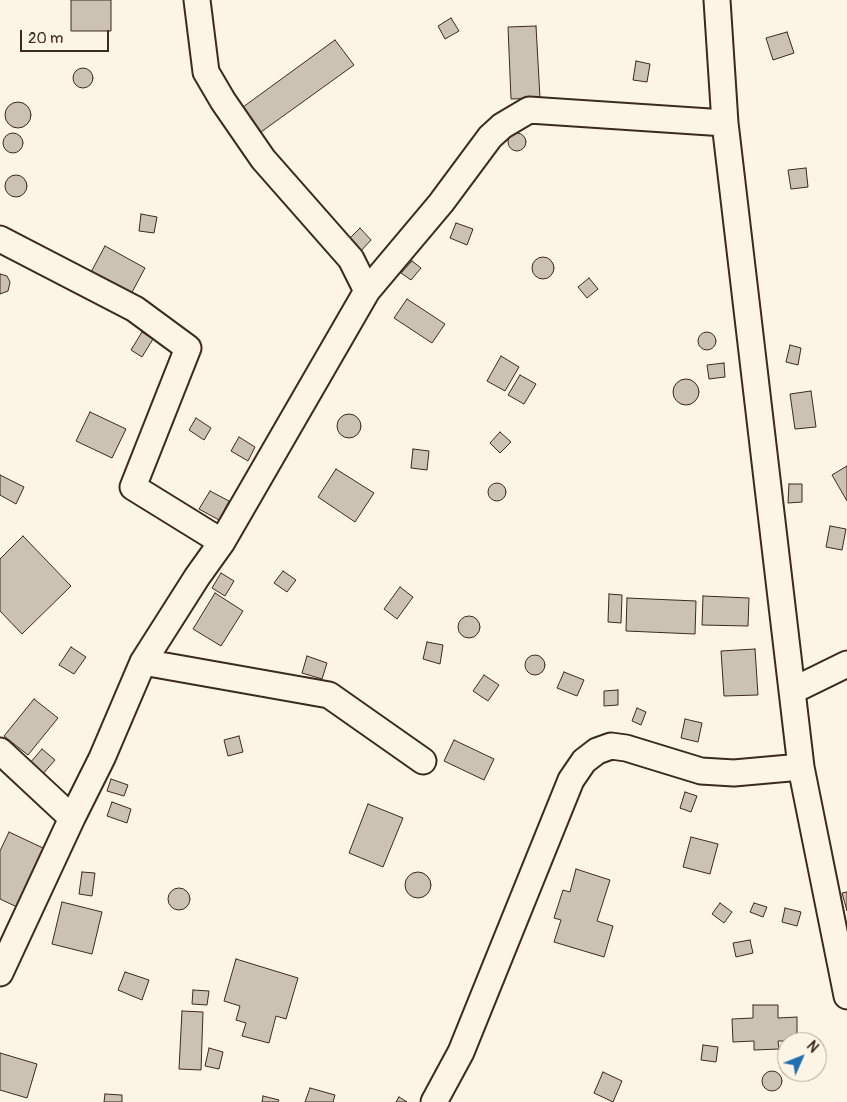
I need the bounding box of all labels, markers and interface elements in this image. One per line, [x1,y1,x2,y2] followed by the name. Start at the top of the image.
[22,20,111,52] scale bar
[28,29,63,48] text: 20 m
[777,1032,827,1082] north arrow
[803,1038,822,1056] text: N

